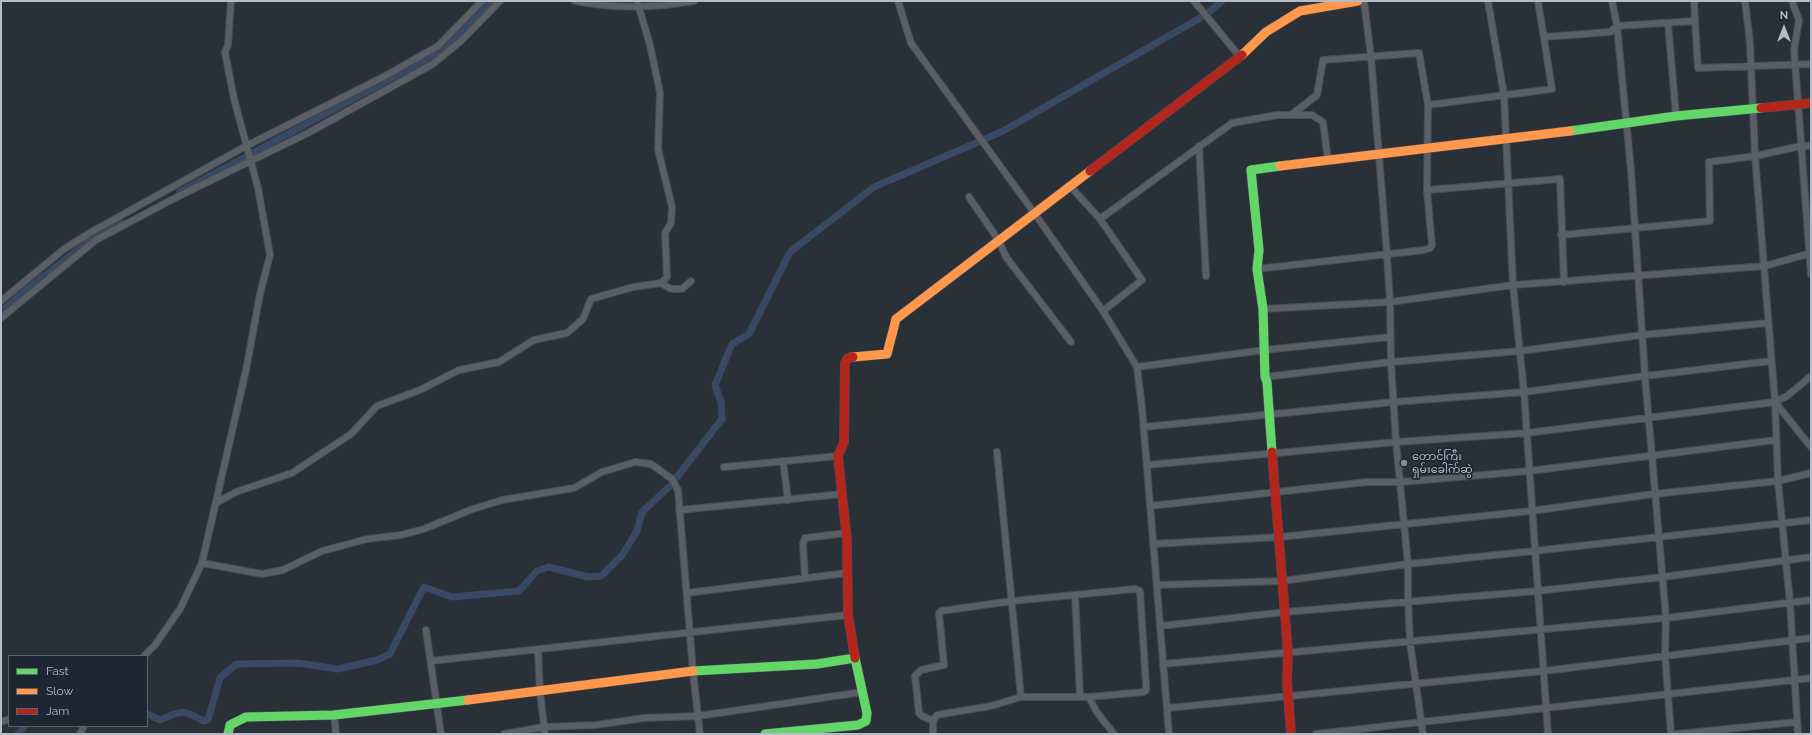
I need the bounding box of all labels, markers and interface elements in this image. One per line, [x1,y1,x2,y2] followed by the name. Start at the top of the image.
[1764,8,1804,48] north arrow
[1780,9,1788,22] text: N
[1412,450,1473,476] place label: တောင်ကြီး ရှမ်းခေါက်ဆွဲ
[1399,458,1409,468] marker: တောင်ကြီး ရှမ်းခေါက်ဆွဲ
[8,655,148,727] legend
[46,664,69,678] text: Fast
[46,684,73,698] text: Slow
[46,704,69,718] text: Jam

